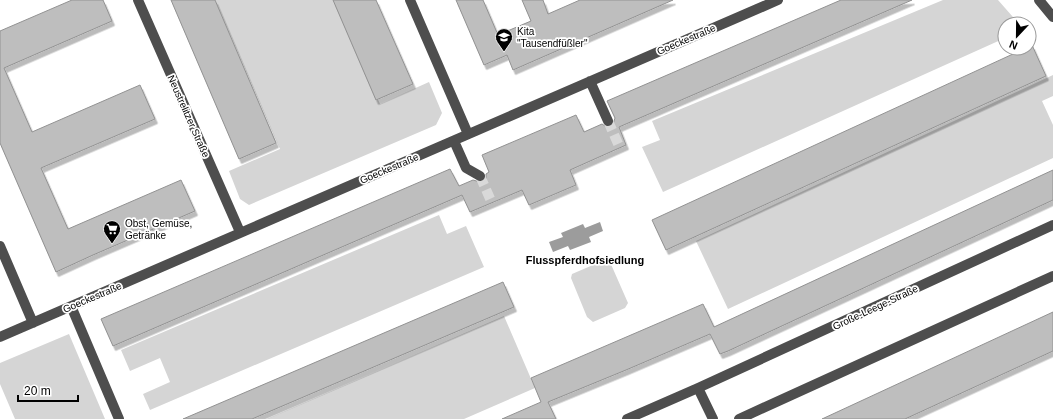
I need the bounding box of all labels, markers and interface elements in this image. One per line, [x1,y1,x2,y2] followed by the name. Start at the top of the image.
[997,16,1037,56] north arrow
[655,22,718,57] street label: Goeckestraße
[517,26,588,49] place label: Kita "Tausendfüßler"
[494,27,514,52] school or university icon: Kita "Tausendfüßler"
[1007,38,1019,52] text: N
[165,73,212,159] street label: Neustrelitzer Straße
[358,151,421,186] street label: Goeckestraße
[125,218,192,241] place label: Obst, Gemüse, Getränke
[102,219,122,244] supermarket icon: Obst, Gemüse, Getränke
[526,254,644,266] district label: Flusspferdhofsiedlung
[61,280,124,315] street label: Goeckestraße
[831,283,920,332] street label: Große-Leege-Straße
[18,377,78,403] scale bar
[24,384,51,398] text: 20 m

